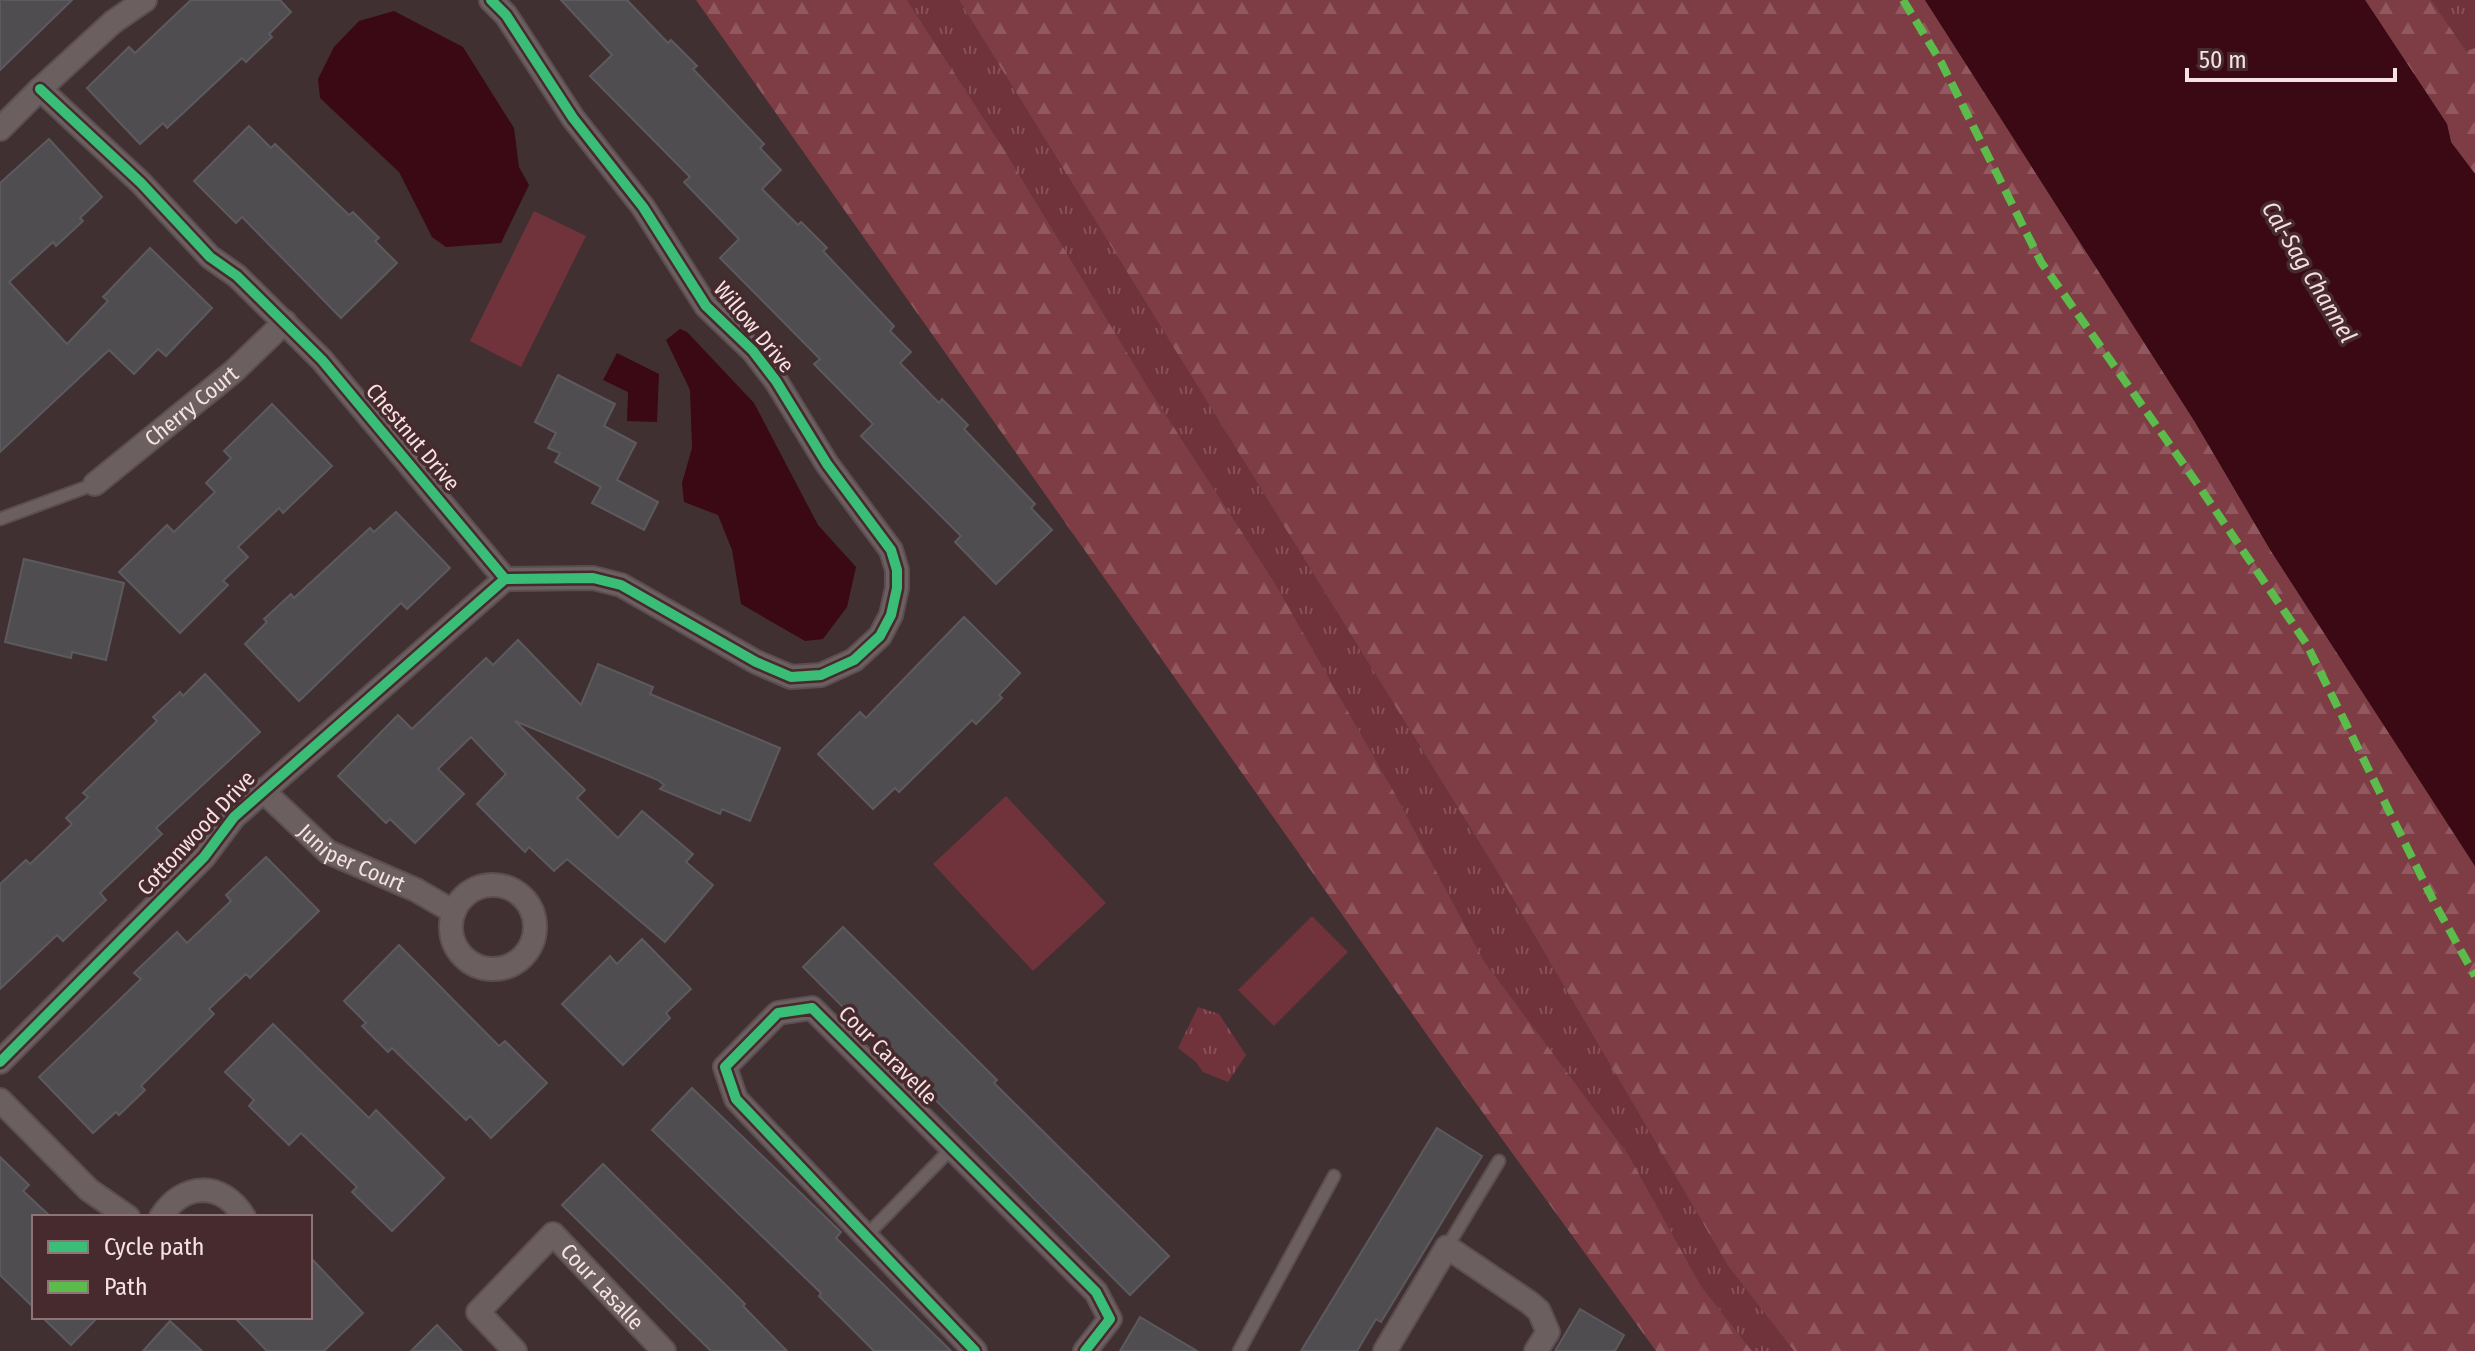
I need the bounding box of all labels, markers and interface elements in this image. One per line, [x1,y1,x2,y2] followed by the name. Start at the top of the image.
[2187,32,2395,82] scale bar
[2199,46,2247,74] text: 50 m
[2256,196,2362,348] water label: Cal-Sag Channel
[708,276,800,378] street label: Willow Drive
[139,359,244,452] street label: Cherry Court
[360,378,466,496] street label: Chestnut Drive
[131,765,261,901] street label: Cottonwood Drive
[293,818,410,898] street label: Juniper Court
[833,1000,943,1110] street label: Cour Caravelle
[32,1215,312,1319] legend
[104,1233,204,1261] text: Cycle path
[555,1237,650,1335] street label: Cour Lasalle
[104,1273,148,1301] text: Path

